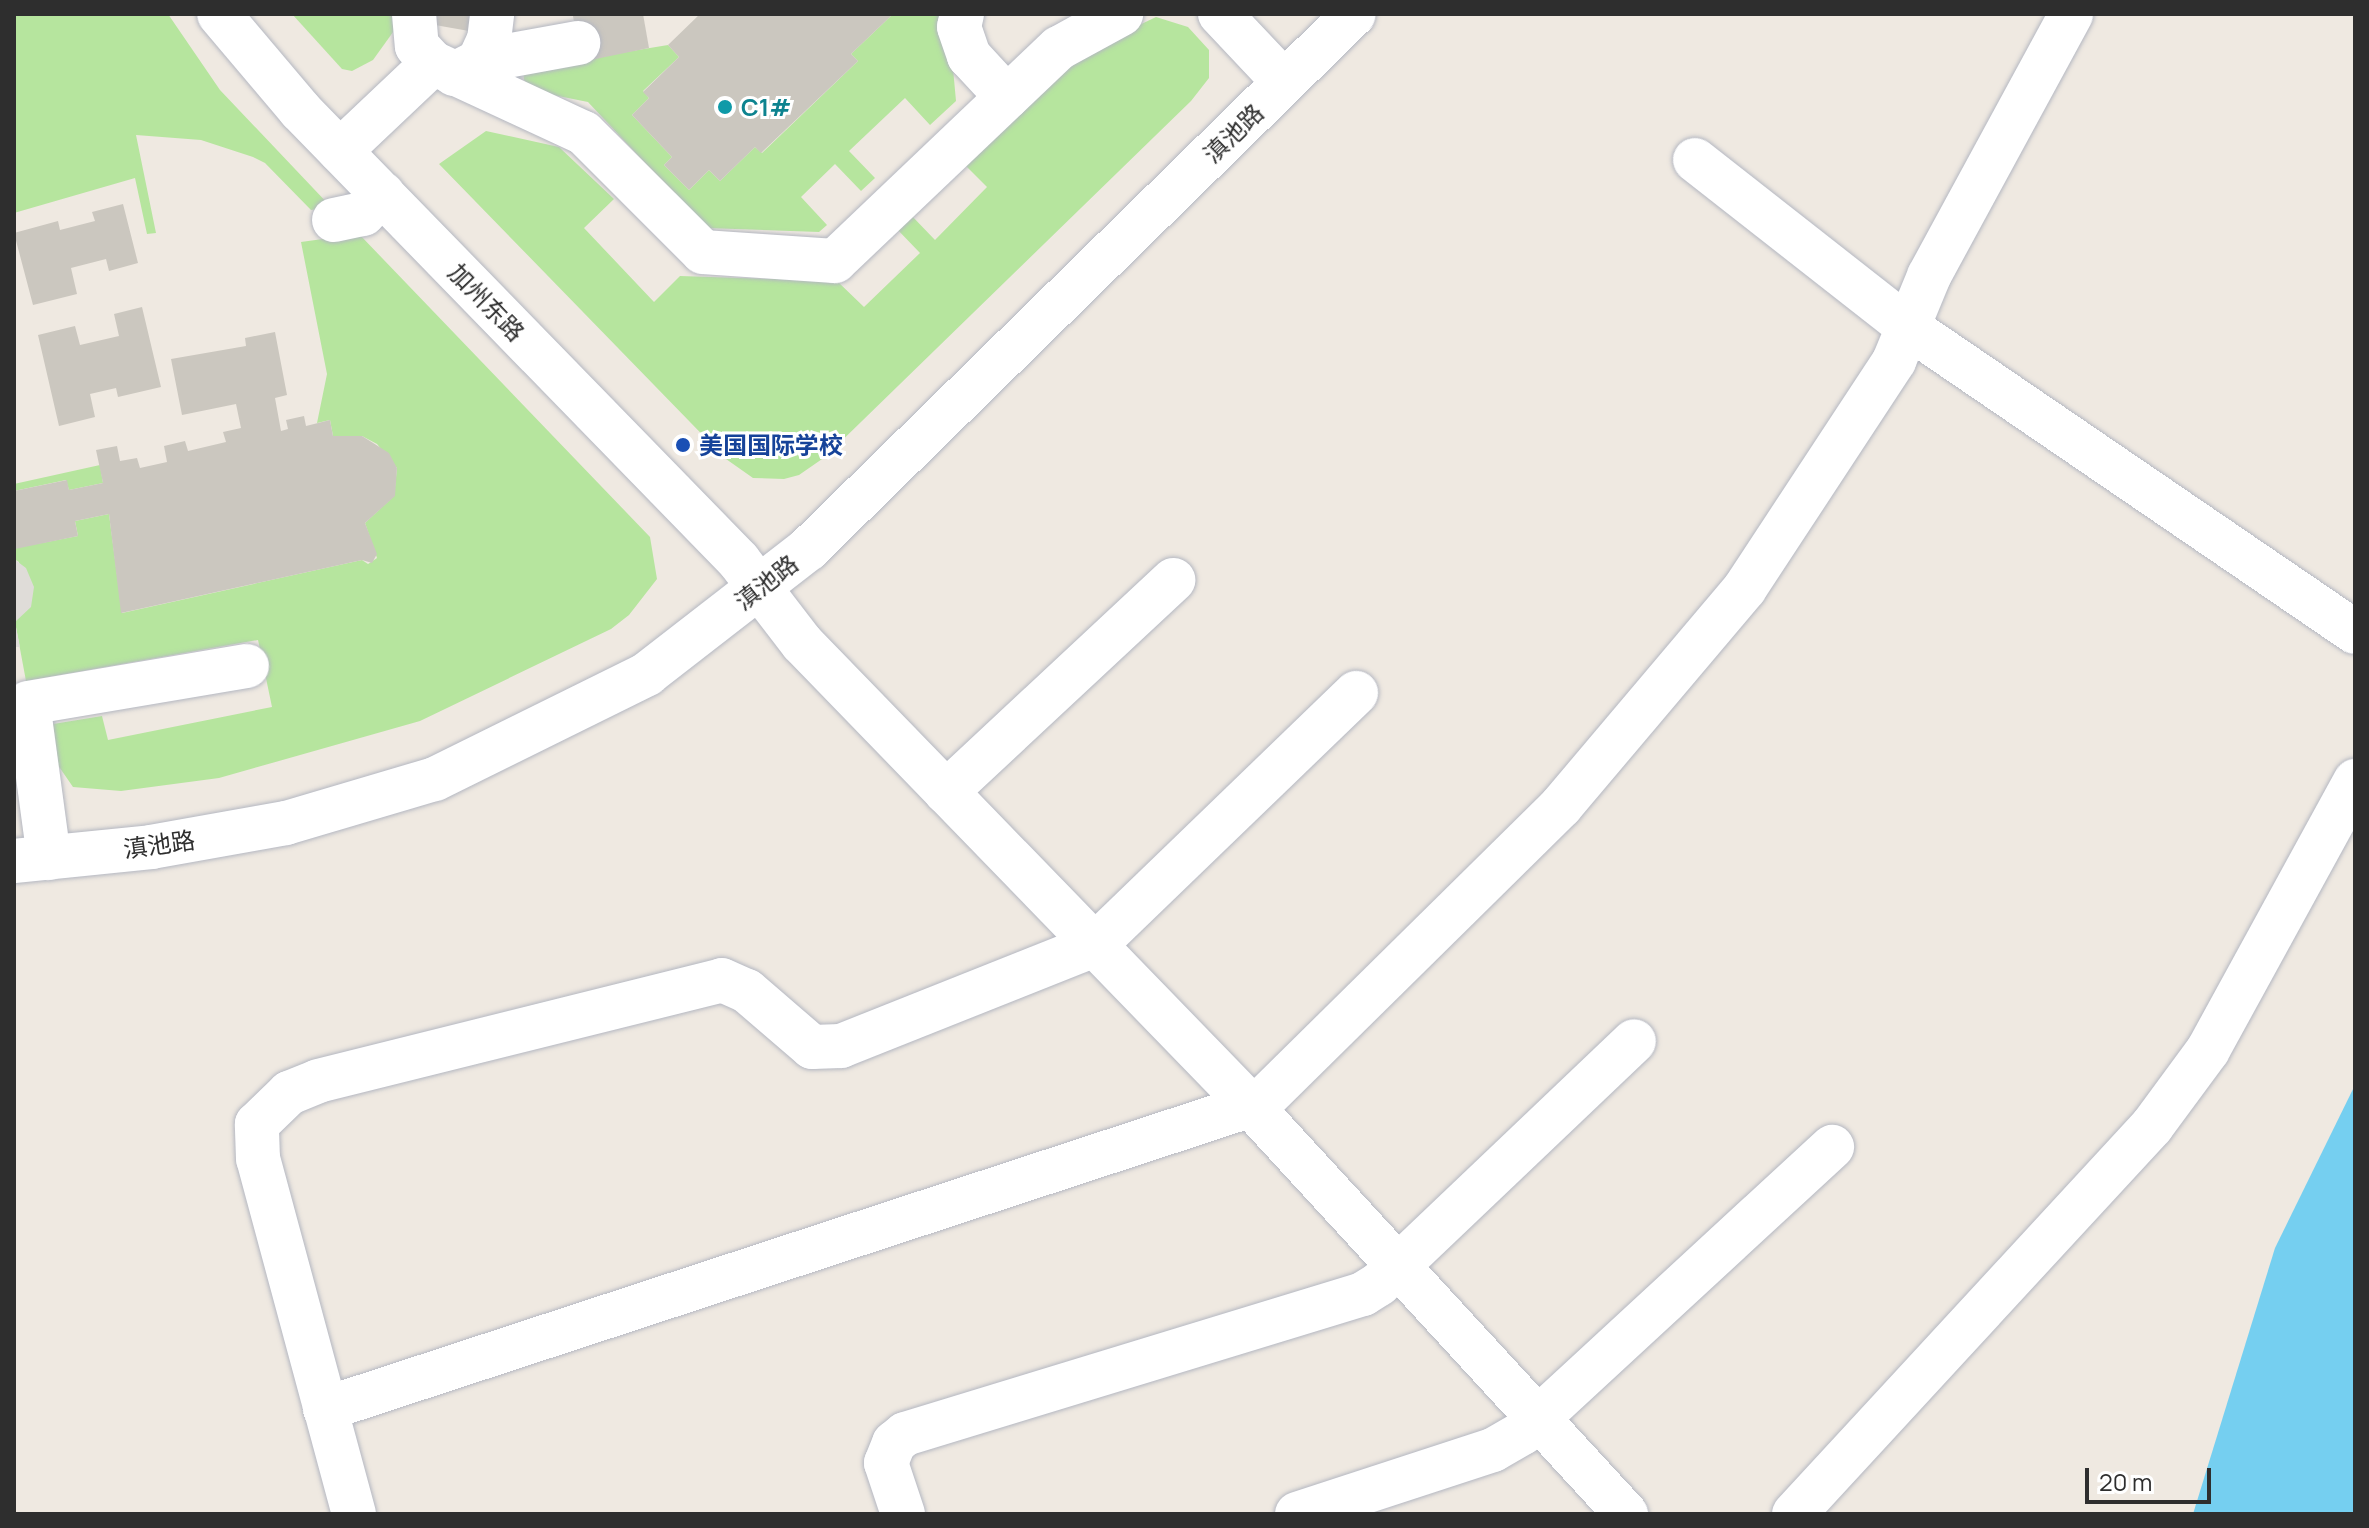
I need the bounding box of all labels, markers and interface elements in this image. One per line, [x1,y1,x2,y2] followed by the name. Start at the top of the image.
[741,93,792,121] place label: C1#
[716,98,734,116] marker: C1#
[1197,98,1269,168] street label: 滇池路
[443,257,531,347] street label: 加州东路
[699,431,843,459] place label: 美国国际学校
[674,436,692,454] marker: 美国国际学校
[729,548,803,616] street label: 滇池路
[121,825,197,863] street label: 滇池路
[2089,1452,2215,1502] scale bar
[2099,1465,2152,1498] text: 20 m

